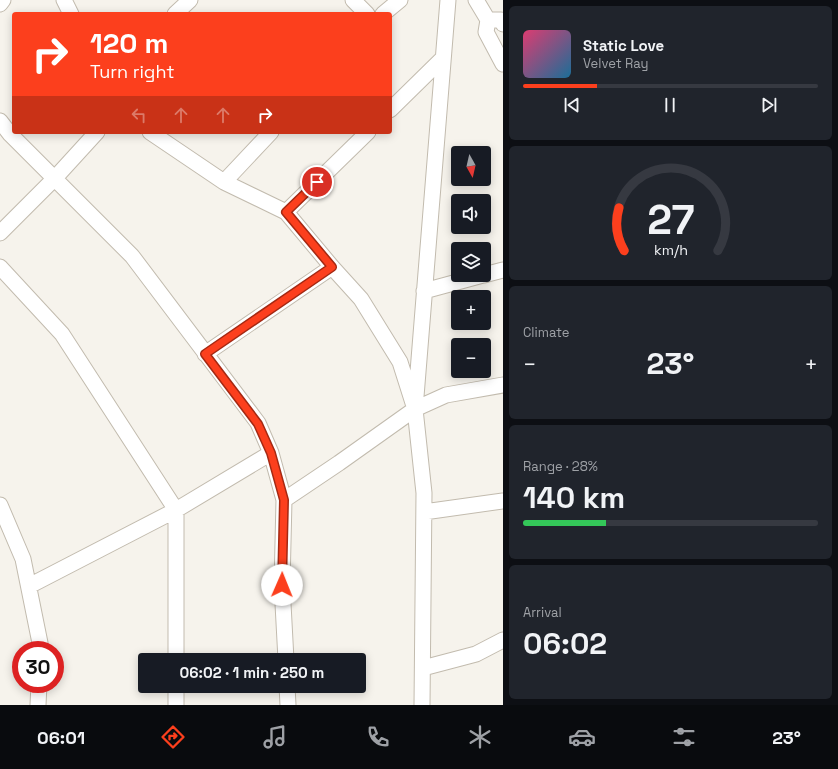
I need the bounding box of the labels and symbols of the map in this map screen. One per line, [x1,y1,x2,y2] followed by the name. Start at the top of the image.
[451,146,491,186] north arrow
[300,165,334,199] pin
[261,564,303,606] position arrow
[12,641,64,693] speed limit sign: 30

